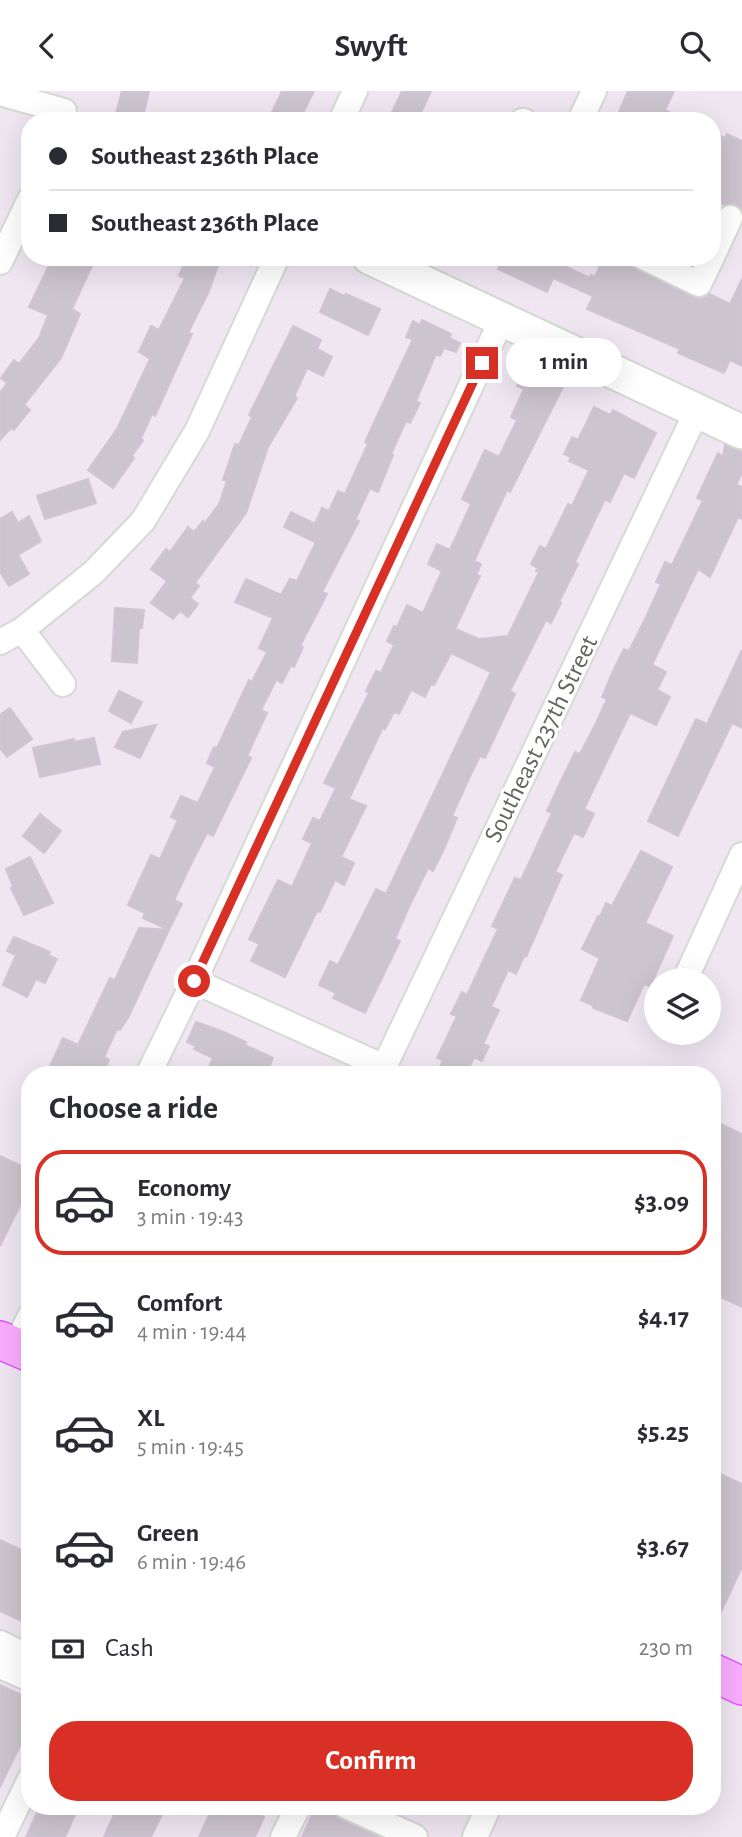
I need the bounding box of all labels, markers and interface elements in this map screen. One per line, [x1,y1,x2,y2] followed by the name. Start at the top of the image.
[28,27,66,65] icon: back
[676,27,714,65] icon: search
[334,30,408,62] text: Swyft
[91,143,319,169] text: Southeast 236th Place
[91,210,319,236] text: Southeast 236th Place
[506,338,622,387] callout: 1 min
[466,347,498,379] route end
[540,351,588,374] text: 1 min
[480,632,602,846] street label: Southeast 237th Street
[178,965,210,997] route start
[644,968,721,1045] map controls
[644,968,721,1045] button: layers
[49,1092,218,1124] text: Choose a ride
[53,1171,116,1234] icon: car
[137,1175,231,1201] text: Economy
[634,1189,689,1215] text: $3.09
[137,1206,244,1229] text: 3 min · 19:43
[53,1286,116,1349] icon: car
[137,1290,222,1316] text: Comfort
[638,1304,689,1330] text: $4.17
[137,1321,247,1344] text: 4 min · 19:44
[53,1401,116,1464] icon: car
[137,1405,164,1431] text: XL
[637,1419,689,1445] text: $5.25
[137,1436,244,1459] text: 5 min · 19:45
[53,1516,116,1579] icon: car
[137,1520,199,1546] text: Green
[636,1534,689,1560] text: $3.67
[137,1551,246,1574] text: 6 min · 19:46
[49,1630,87,1668] icon: cash
[105,1635,154,1661] text: Cash
[639,1637,693,1660] text: 230 m
[49,1721,693,1801] button: Confirm

